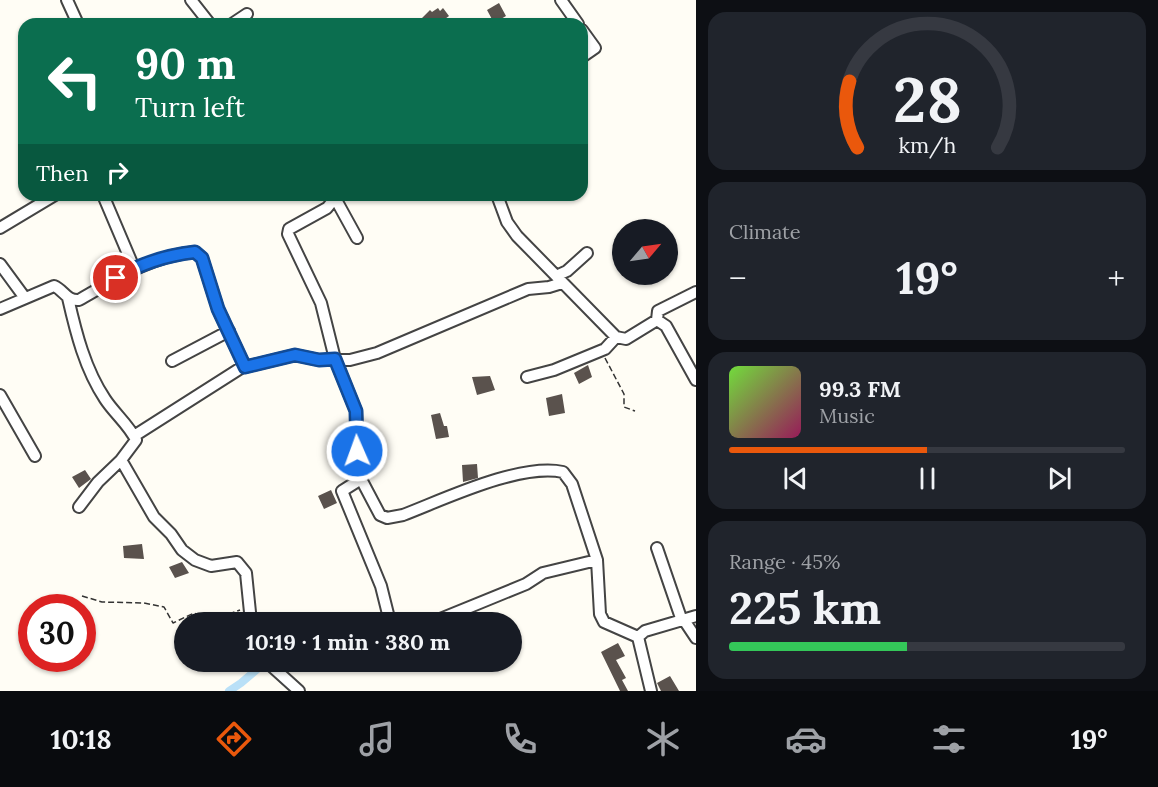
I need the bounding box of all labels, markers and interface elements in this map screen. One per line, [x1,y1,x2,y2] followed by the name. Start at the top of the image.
[135,37,236,91] text: 90 m
[36,42,114,120] icon: left
[893,59,961,139] text: 28
[135,90,245,124] text: Turn left
[898,131,956,159] text: km/h
[101,156,134,189] icon: right
[36,159,89,187] text: Then
[612,219,678,285] north arrow
[612,219,678,285] map controls
[729,219,801,244] text: Climate
[896,249,958,306] text: 19°
[90,252,141,303] pin
[729,257,747,299] text: −
[1107,257,1125,299] text: +
[99,261,132,294] icon: arrive
[819,375,901,403] text: 99.3 FM
[819,403,875,428] text: Music
[325,419,389,483] position arrow
[779,462,812,495] icon: previous
[911,462,944,495] icon: pause
[1043,462,1076,495] icon: next
[729,549,840,574] text: Range · 45%
[729,579,881,636] text: 225 km
[18,594,96,672] speed limit sign: 30
[246,628,450,656] text: 10:19 · 1 min · 380 m
[213,718,255,760] icon: directions
[356,718,398,760] icon: music
[499,718,541,760] icon: phone
[642,718,684,760] icon: climate
[785,718,827,760] icon: car
[928,718,970,760] icon: filters
[50,722,112,756] text: 10:18
[1071,722,1108,756] text: 19°

